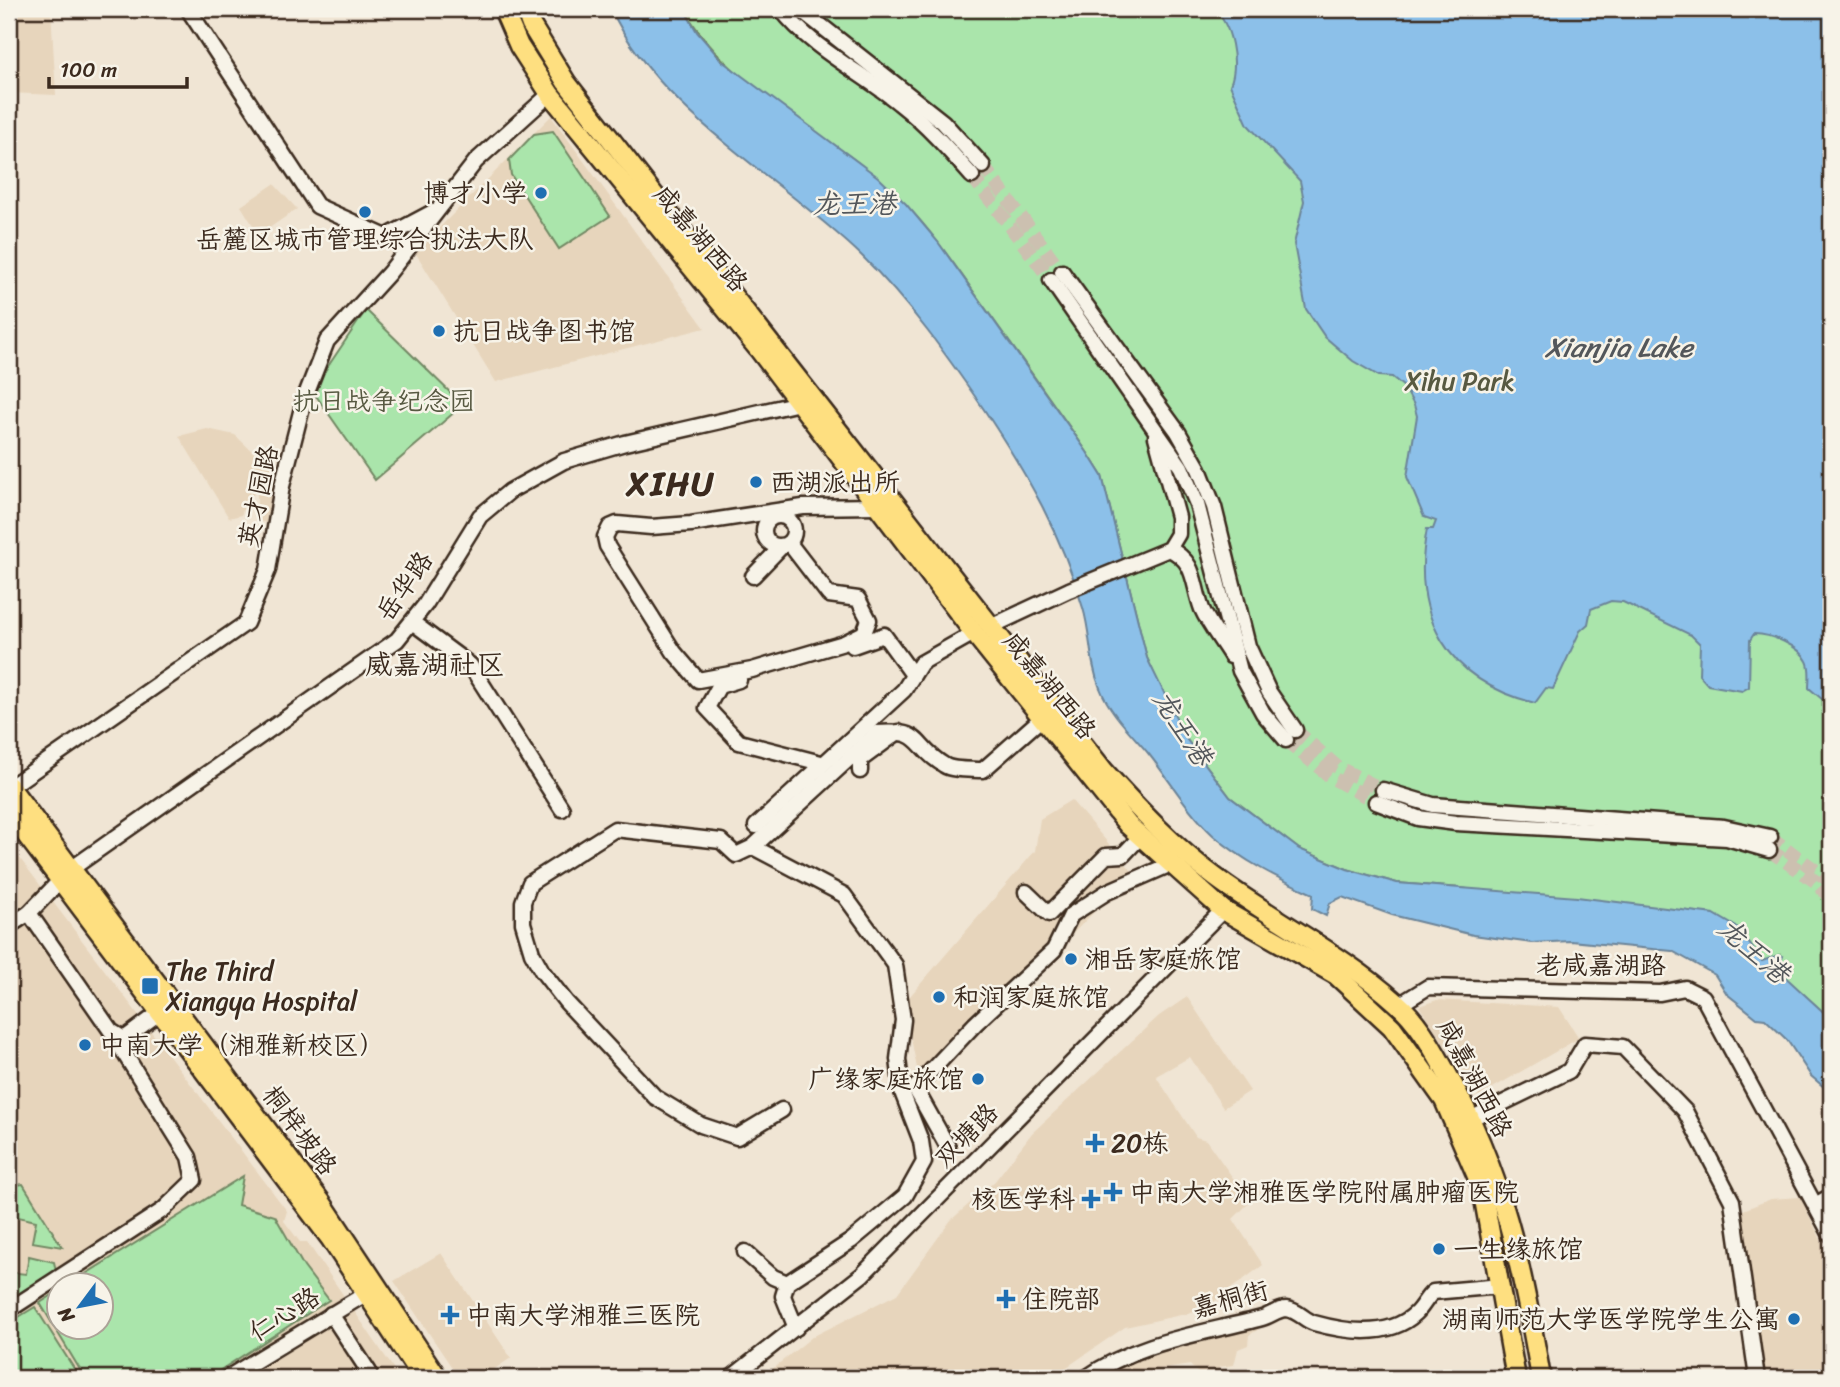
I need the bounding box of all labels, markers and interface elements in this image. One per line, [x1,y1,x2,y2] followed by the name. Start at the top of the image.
[49,46,187,90] scale bar
[60,51,117,89] text: 100 m
[423,170,527,216] place label: 博才小学
[642,173,760,303] street label: 咸嘉湖西路
[812,179,899,228] water label: 龙王港
[533,185,549,201] marker: 博才小学
[357,204,373,220] marker: 岳麓区城市管理综合执法大队
[196,216,534,262] place label: 岳麓区城市管理综合执法大队
[453,308,635,354] place label: 抗日战争图书馆
[431,323,447,339] marker: 抗日战争图书馆
[1544,323,1695,372] water label: Xianjia Lake
[1404,358,1515,404] park label: Xihu Park
[293,378,475,424] park label: 抗日战争纪念园
[225,440,291,552] street label: 英才园路
[625,455,715,513] district label: XIHU
[770,459,900,505] place label: 西湖派出所
[748,474,764,490] marker: 西湖派出所
[363,541,445,631] street label: 岳华路
[991,620,1109,750] street label: 咸嘉湖西路
[365,640,505,689] district label: 威嘉湖社区
[1139,679,1228,778] water label: 龙王港
[1706,904,1804,998] water label: 龙王港
[1085,936,1241,982] place label: 湘岳家庭旅馆
[1536,942,1666,988] street label: 老咸嘉湖路
[165,948,358,1024] place label: The Third Xiangya Hospital
[1063,951,1079,967] marker: 湘岳家庭旅馆
[953,974,1109,1020] place label: 和润家庭旅馆
[140,976,160,996] marker: The Third Xiangya Hospital
[931,989,947,1005] marker: 和润家庭旅馆
[1424,1010,1526,1146] street label: 咸嘉湖西路
[99,1022,385,1068] place label: 中南大学（湘雅新校区）
[77,1037,93,1053] marker: 中南大学（湘雅新校区）
[808,1056,964,1102] place label: 广缘家庭旅馆
[970,1071,986,1087] marker: 广缘家庭旅馆
[250,1075,350,1185] street label: 桐梓坡路
[922,1091,1010,1179] street label: 双塘路
[1111,1120,1168,1166] place label: 20栋
[1085,1133,1105,1153] marker: 20栋
[1129,1169,1519,1215] place label: 中南大学湘雅医学院附属肿瘤医院
[971,1176,1075,1222] place label: 核医学科
[1103,1182,1123,1202] marker: 中南大学湘雅医学院附属肿瘤医院
[1081,1189,1101,1209] marker: 核医学科
[1453,1226,1583,1272] place label: 一生缘旅馆
[1431,1241,1447,1257] marker: 一生缘旅馆
[1186,1267,1274,1331] street label: 嘉桐街
[46,1272,116,1342] north arrow
[239,1274,329,1354] street label: 仁心路
[1022,1276,1100,1322] place label: 住院部
[996,1289,1016,1309] marker: 住院部
[466,1292,700,1338] place label: 中南大学湘雅三医院
[1442,1296,1780,1342] place label: 湖南师范大学医学院学生公寓
[48,1300,84,1330] text: N
[440,1305,460,1325] marker: 中南大学湘雅三医院
[1786,1311,1802,1327] marker: 湖南师范大学医学院学生公寓

